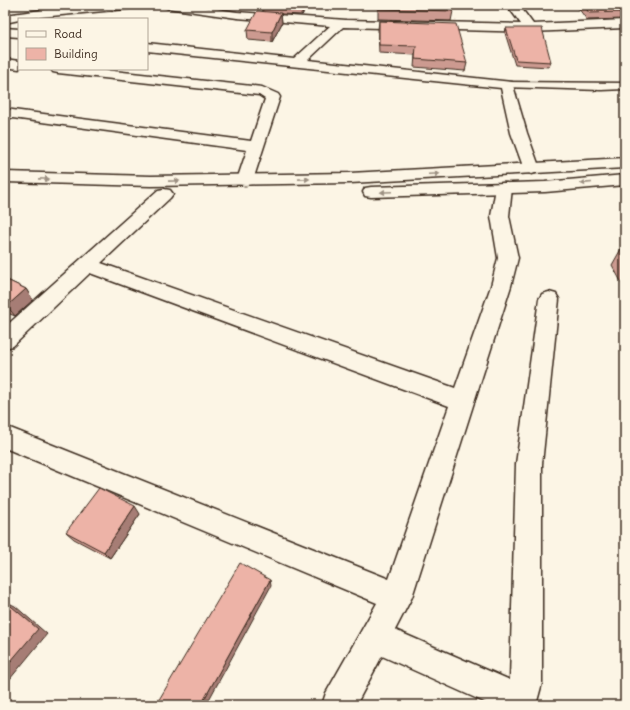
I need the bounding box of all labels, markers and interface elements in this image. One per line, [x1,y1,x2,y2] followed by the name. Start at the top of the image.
[18,18,148,70] legend
[54,26,82,41] text: Road
[54,46,98,61] text: Building
[428,171,441,177] one-way arrow
[38,176,51,182] one-way arrow
[298,176,311,182] one-way arrow
[168,177,180,184] one-way arrow
[580,180,592,187] one-way arrow
[380,188,392,195] one-way arrow

